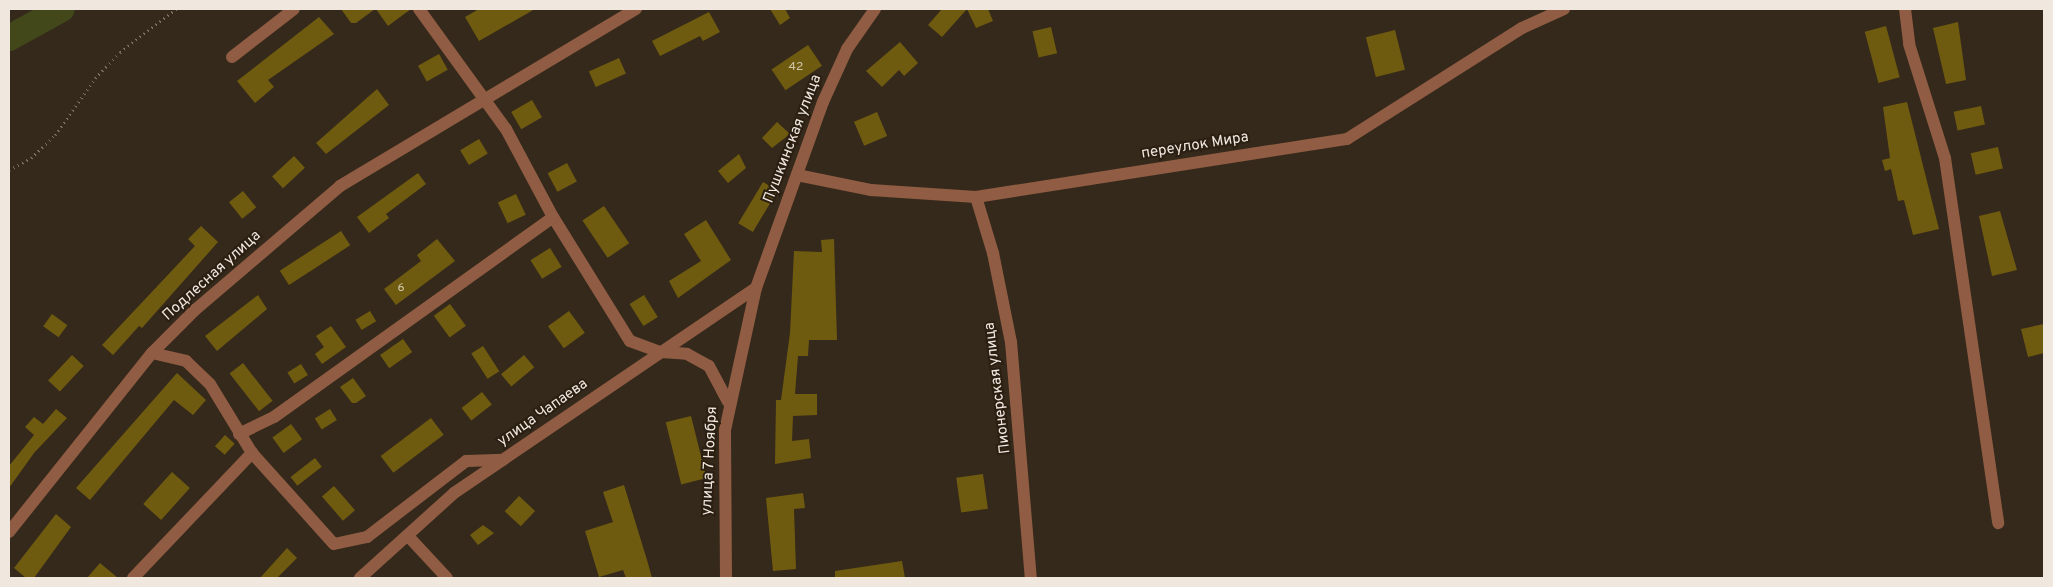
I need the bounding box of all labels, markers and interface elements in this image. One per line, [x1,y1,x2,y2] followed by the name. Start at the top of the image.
[789,61,803,75] house number: 42
[760,72,826,206] street label: Пушкинская улица
[1140,129,1250,163] street label: переулок Мира
[159,227,265,325] street label: Подлесная улица
[397,282,405,296] house number: 6
[981,321,1015,455] street label: Пионерская улица
[495,375,591,451] street label: улица Чапаева
[698,405,722,517] street label: улица 7 Ноября

